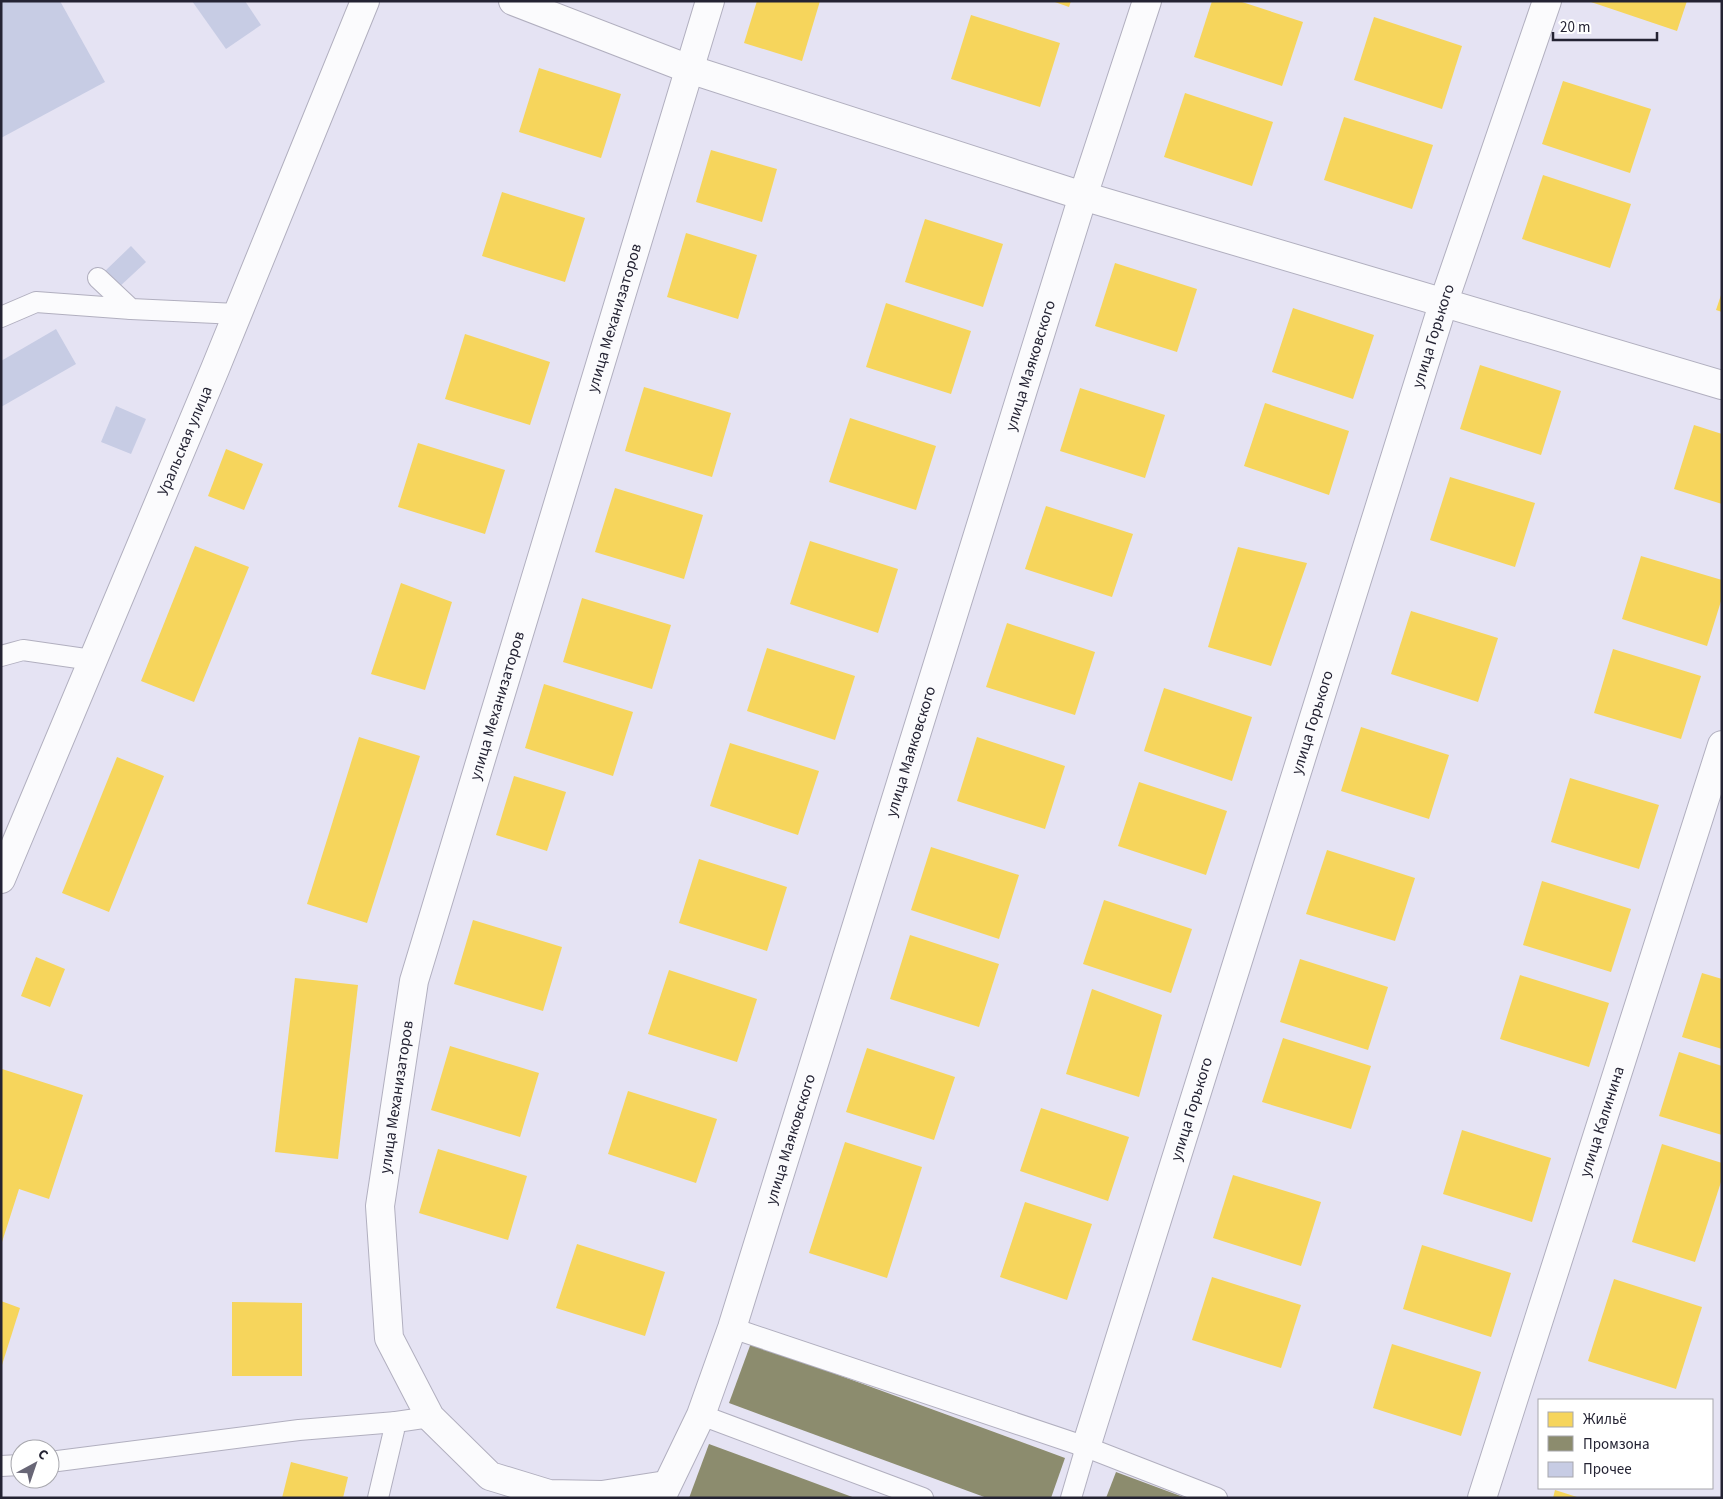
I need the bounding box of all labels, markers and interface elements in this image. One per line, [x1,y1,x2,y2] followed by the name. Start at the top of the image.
[1553,10,1657,42] scale bar
[1560,17,1590,38] text: 20 m
[581,241,647,395] street label: улица Механизаторов
[1407,281,1460,391] street label: улица Горького
[1000,298,1061,434] street label: улица Маяковского
[152,383,218,499] street label: Уральская улица
[464,629,530,783] street label: улица Механизаторов
[1286,668,1339,777] street label: улица Горького
[880,683,941,820] street label: улица Маяковского
[374,1019,419,1175] street label: улица Механизаторов
[1165,1054,1218,1164] street label: улица Горького
[1574,1063,1630,1180] street label: улица Калинина
[760,1071,821,1208] street label: улица Маяковского
[1538,1399,1713,1489] legend
[1583,1409,1627,1430] text: Жильё
[1583,1434,1650,1455] text: Промзона
[10,1439,60,1489] north arrow
[33,1445,52,1465] text: С
[1583,1459,1632,1480] text: Прочее

